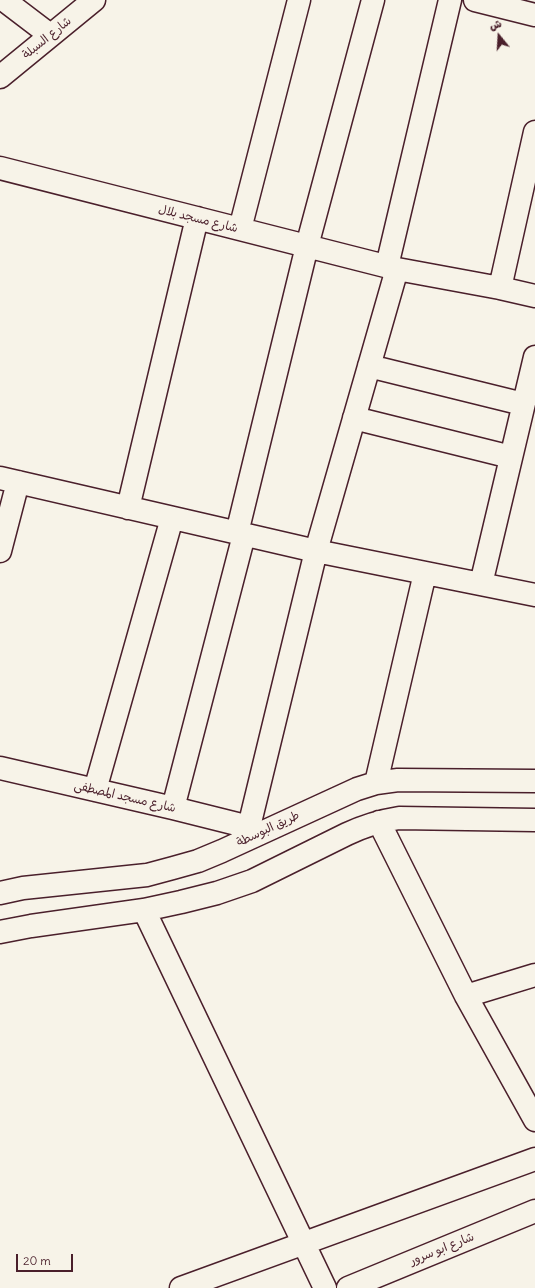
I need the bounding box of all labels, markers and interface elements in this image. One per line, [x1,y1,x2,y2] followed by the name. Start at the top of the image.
[20,14,74,62] street label: شارع السبلة
[479,16,519,56] north arrow
[487,16,503,33] text: ش
[157,202,239,236] street label: شارع مسجد بلال
[73,778,177,816] street label: شارع مسجد المصطفى
[234,808,302,850] street label: طريق البوسطة
[408,1230,476,1268] street label: شارع ابو سرور
[18,1246,75,1272] scale bar
[23,1253,51,1268] text: 20 m

